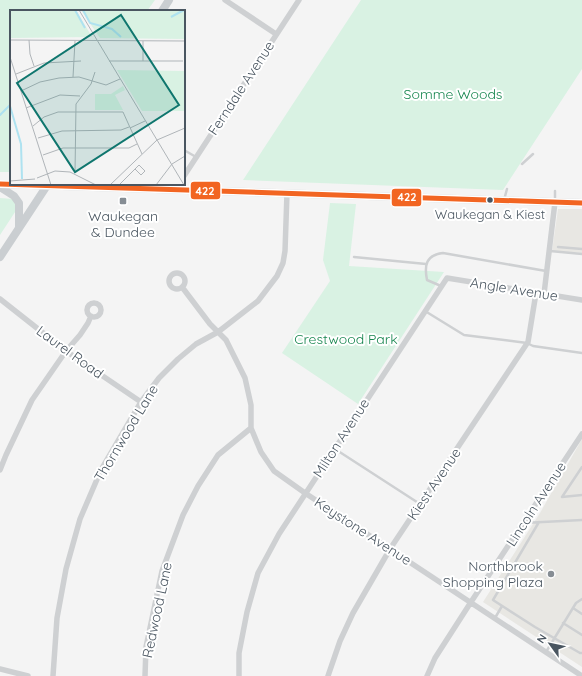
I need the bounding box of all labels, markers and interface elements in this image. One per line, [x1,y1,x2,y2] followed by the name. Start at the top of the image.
[10,10,185,185] inset map
[204,37,278,139] street label: Ferndale Avenue
[404,85,502,103] park label: Somme Woods
[190,181,221,200] line badge: 422
[196,184,215,198] text: 422
[391,188,422,207] line badge: 422
[398,190,417,204] text: 422
[485,195,495,205] marker: Waukegan & Kiest
[118,196,128,206] marker: Waukegan & Dundee
[435,206,545,222] place label: Waukegan & Kiest
[88,207,158,241] place label: Waukegan & Dundee
[469,273,559,305] street label: Angle Avenue
[33,322,107,382] street label: Laurel Road
[294,330,398,348] park label: Crestwood Park
[90,381,162,485] street label: Thornwood Lane
[309,395,373,481] street label: Milton Avenue
[403,444,465,524] street label: Kiest Avenue
[502,458,570,550] street label: Lincoln Avenue
[311,493,415,569] street label: Keystone Avenue
[443,557,543,591] place label: Northbrook Shopping Plaza
[138,560,176,660] street label: Redwood Lane
[546,569,556,579] marker: Northbrook Shopping Plaza
[530,624,570,664] north arrow
[534,631,550,646] text: N

